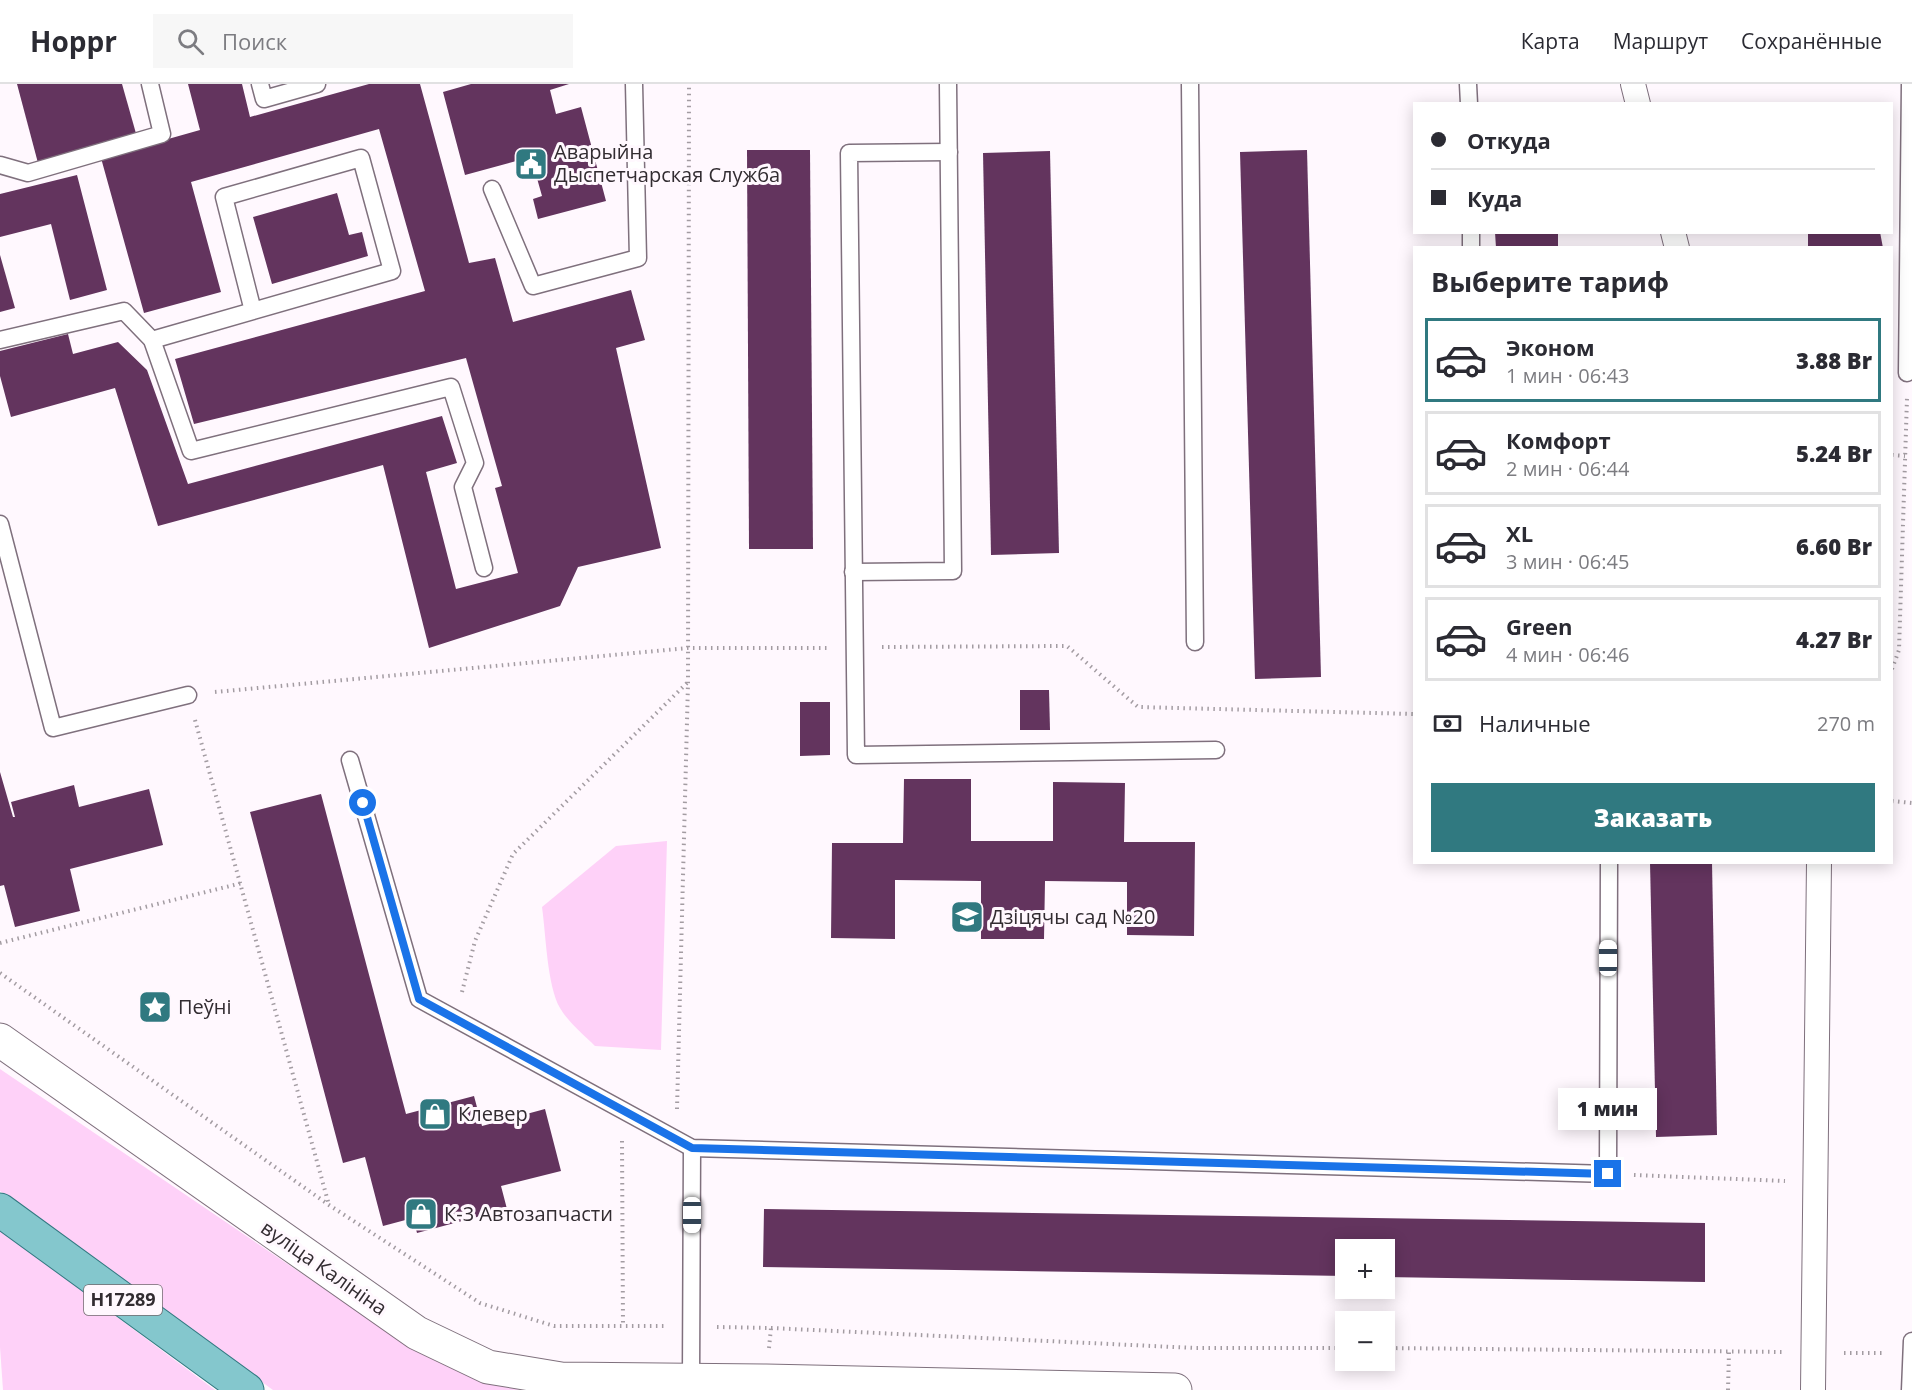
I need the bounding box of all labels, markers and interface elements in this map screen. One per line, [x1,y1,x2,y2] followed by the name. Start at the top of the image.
[153,14,573,68] search box
[30,22,117,60] text: Hoppr
[174,25,207,58] icon: search
[222,26,287,56] text: Поиск
[1521,27,1580,55] text: Карта
[1613,27,1708,55] text: Маршрут
[1741,27,1882,55] text: Сохранённые
[1467,125,1551,155] text: Откуда
[554,138,780,188] place label: Аварыйна Дыспетчарская Служба
[513,146,549,182] public building icon: Аварыйна Дыспетчарская Служба
[1467,183,1522,213] text: Куда
[1431,263,1669,300] text: Выберите тариф
[1506,332,1595,362] text: Эконом
[1434,333,1488,387] icon: car
[1796,345,1872,375] text: 3.88 Br
[1506,362,1629,389] text: 1 мин · 06:43
[1506,425,1611,455] text: Комфорт
[1434,426,1488,480] icon: car
[1796,438,1872,468] text: 5.24 Br
[1506,455,1629,482] text: 2 мин · 06:44
[1506,518,1533,548] text: XL
[1434,519,1488,573] icon: car
[1796,531,1872,561] text: 6.60 Br
[1506,548,1629,575] text: 3 мин · 06:45
[1506,611,1572,641] text: Green
[1434,612,1488,666] icon: car
[1796,624,1872,654] text: 4.27 Br
[1506,641,1629,668] text: 4 мин · 06:46
[1431,707,1464,740] icon: cash
[1479,708,1591,738] text: Наличные
[1817,710,1875,737] text: 270 m
[1431,783,1875,852] button: Заказать
[349,789,376,816] route start
[949,899,985,935] school or university icon: Дзіцячы сад №20
[990,903,1155,930] place label: Дзіцячы сад №20
[1599,940,1617,976] car
[137,989,173,1025] place icon: Пеўні
[178,993,232,1020] place label: Пеўні
[1558,1087,1658,1129] callout: 1 мин
[1577,1095,1638,1122] text: 1 мин
[417,1096,453,1132] shop icon: Клевер
[458,1100,528,1127] place label: Клевер
[1594,1160,1621,1187] route end
[403,1196,439,1232] shop icon: К-3 Автозапчасти
[683,1197,701,1233] car
[444,1200,613,1227] place label: К-3 Автозапчасти
[256,1214,393,1321] street label: вуліца Калініна
[1335,1239,1395,1371] map controls
[1335,1239,1395,1299] button: +
[84,1285,162,1315] road number: Н17289
[1335,1311,1395,1371] button: −

